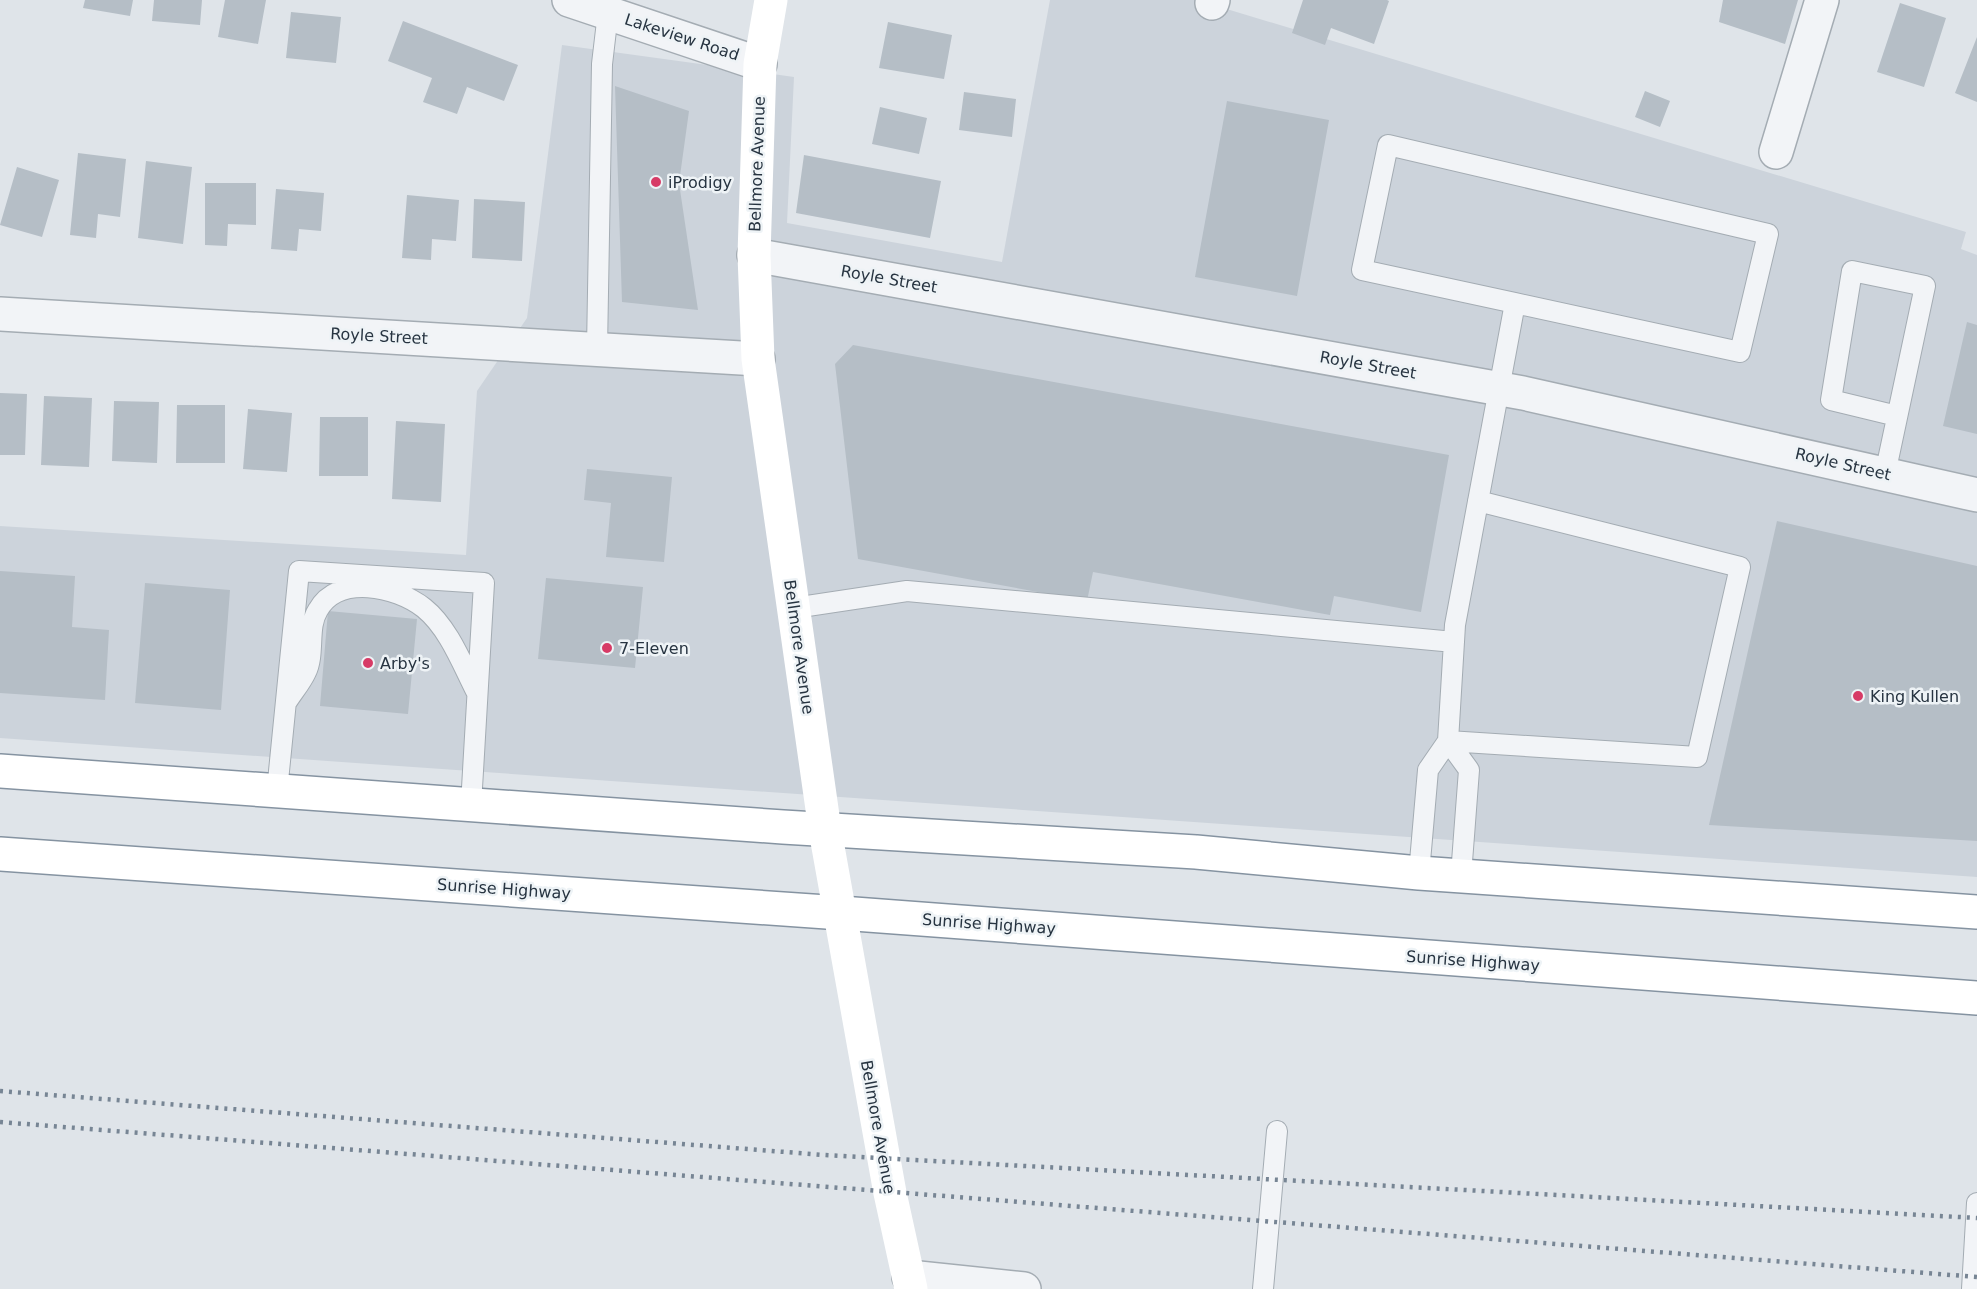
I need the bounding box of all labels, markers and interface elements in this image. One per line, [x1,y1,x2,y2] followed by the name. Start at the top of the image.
[622,10,742,64] street label: Lakeview Road
[745,96,769,232] street label: Bellmore Avenue
[668,173,732,192] place label: iProdigy
[649,175,663,189] marker: iProdigy
[839,261,939,297] street label: Royle Street
[330,324,428,348] street label: Royle Street
[1318,347,1418,383] street label: Royle Street
[1793,444,1893,484] street label: Royle Street
[780,578,818,716] street label: Bellmore Avenue
[619,639,689,658] place label: 7-Eleven
[600,641,614,655] marker: 7-Eleven
[380,654,430,673] place label: Arby's
[361,656,375,670] marker: Arby's
[1870,687,1959,706] place label: King Kullen
[1851,689,1865,703] marker: King Kullen
[437,875,571,903] street label: Sunrise Highway
[922,910,1056,938] street label: Sunrise Highway
[1406,947,1540,975] street label: Sunrise Highway
[857,1059,899,1195] street label: Bellmore Avenue

